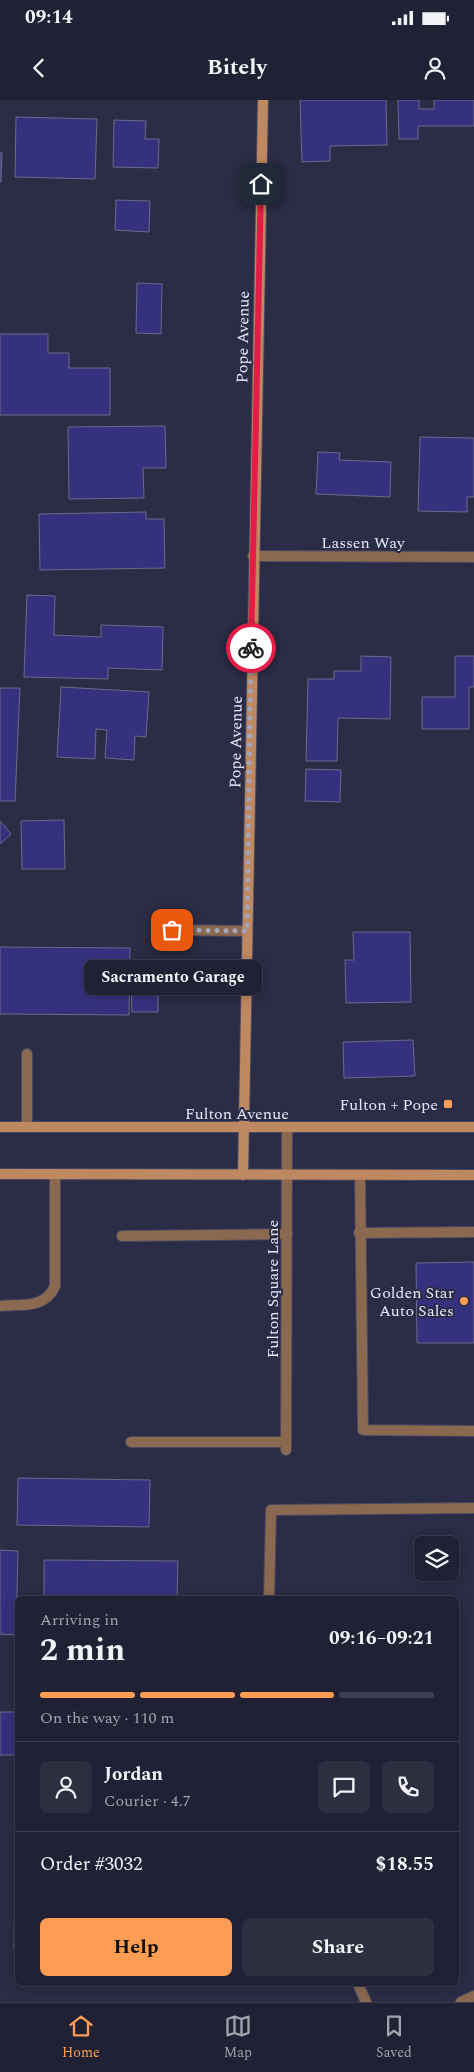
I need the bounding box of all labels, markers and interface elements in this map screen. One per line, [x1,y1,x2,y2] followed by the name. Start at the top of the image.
[25,3,73,32] text: 09:14
[207,51,267,84] text: Bitely
[25,54,53,82] icon: back
[421,54,449,82] icon: person
[240,163,282,205] pin
[247,170,275,198] icon: home
[230,291,256,383] street label: Pope Avenue
[321,531,406,555] street label: Lassen Way
[226,623,276,673] courier
[237,634,265,662] icon: bike
[223,696,249,788] street label: Pope Avenue
[151,909,193,951] pin
[158,916,186,944] icon: bag
[83,960,261,995] callout: Sacramento Garage
[101,965,245,989] text: Sacramento Garage
[340,1093,438,1117] place label: Fulton + Pope
[442,1098,454,1110] marker: Fulton + Pope
[185,1102,289,1126] street label: Fulton Avenue
[261,1220,285,1358] street label: Fulton Square Lane
[370,1281,454,1323] place label: Golden Star Auto Sales
[458,1295,470,1307] marker: Golden Star Auto Sales
[414,1536,459,1581] map controls
[414,1536,459,1581] button: layers
[40,1608,119,1632] text: Arriving in
[329,1624,434,1653] text: 09:16–09:21
[40,1626,125,1675] text: 2 min
[40,1706,174,1730] text: On the way · 110 m
[104,1760,163,1789] text: Jordan
[40,1761,92,1813] button: person
[318,1761,370,1813] button: chat
[382,1761,434,1813] button: phone
[104,1789,191,1813] text: Courier · 4.7
[40,1850,143,1879] text: Order #3032
[376,1850,434,1879] text: $18.55
[40,1918,232,1976] button: Help
[242,1918,434,1976] button: Share
[62,2012,100,2063] tab: Home
[224,2012,252,2063] tab: Map
[376,2012,412,2063] tab: Saved

